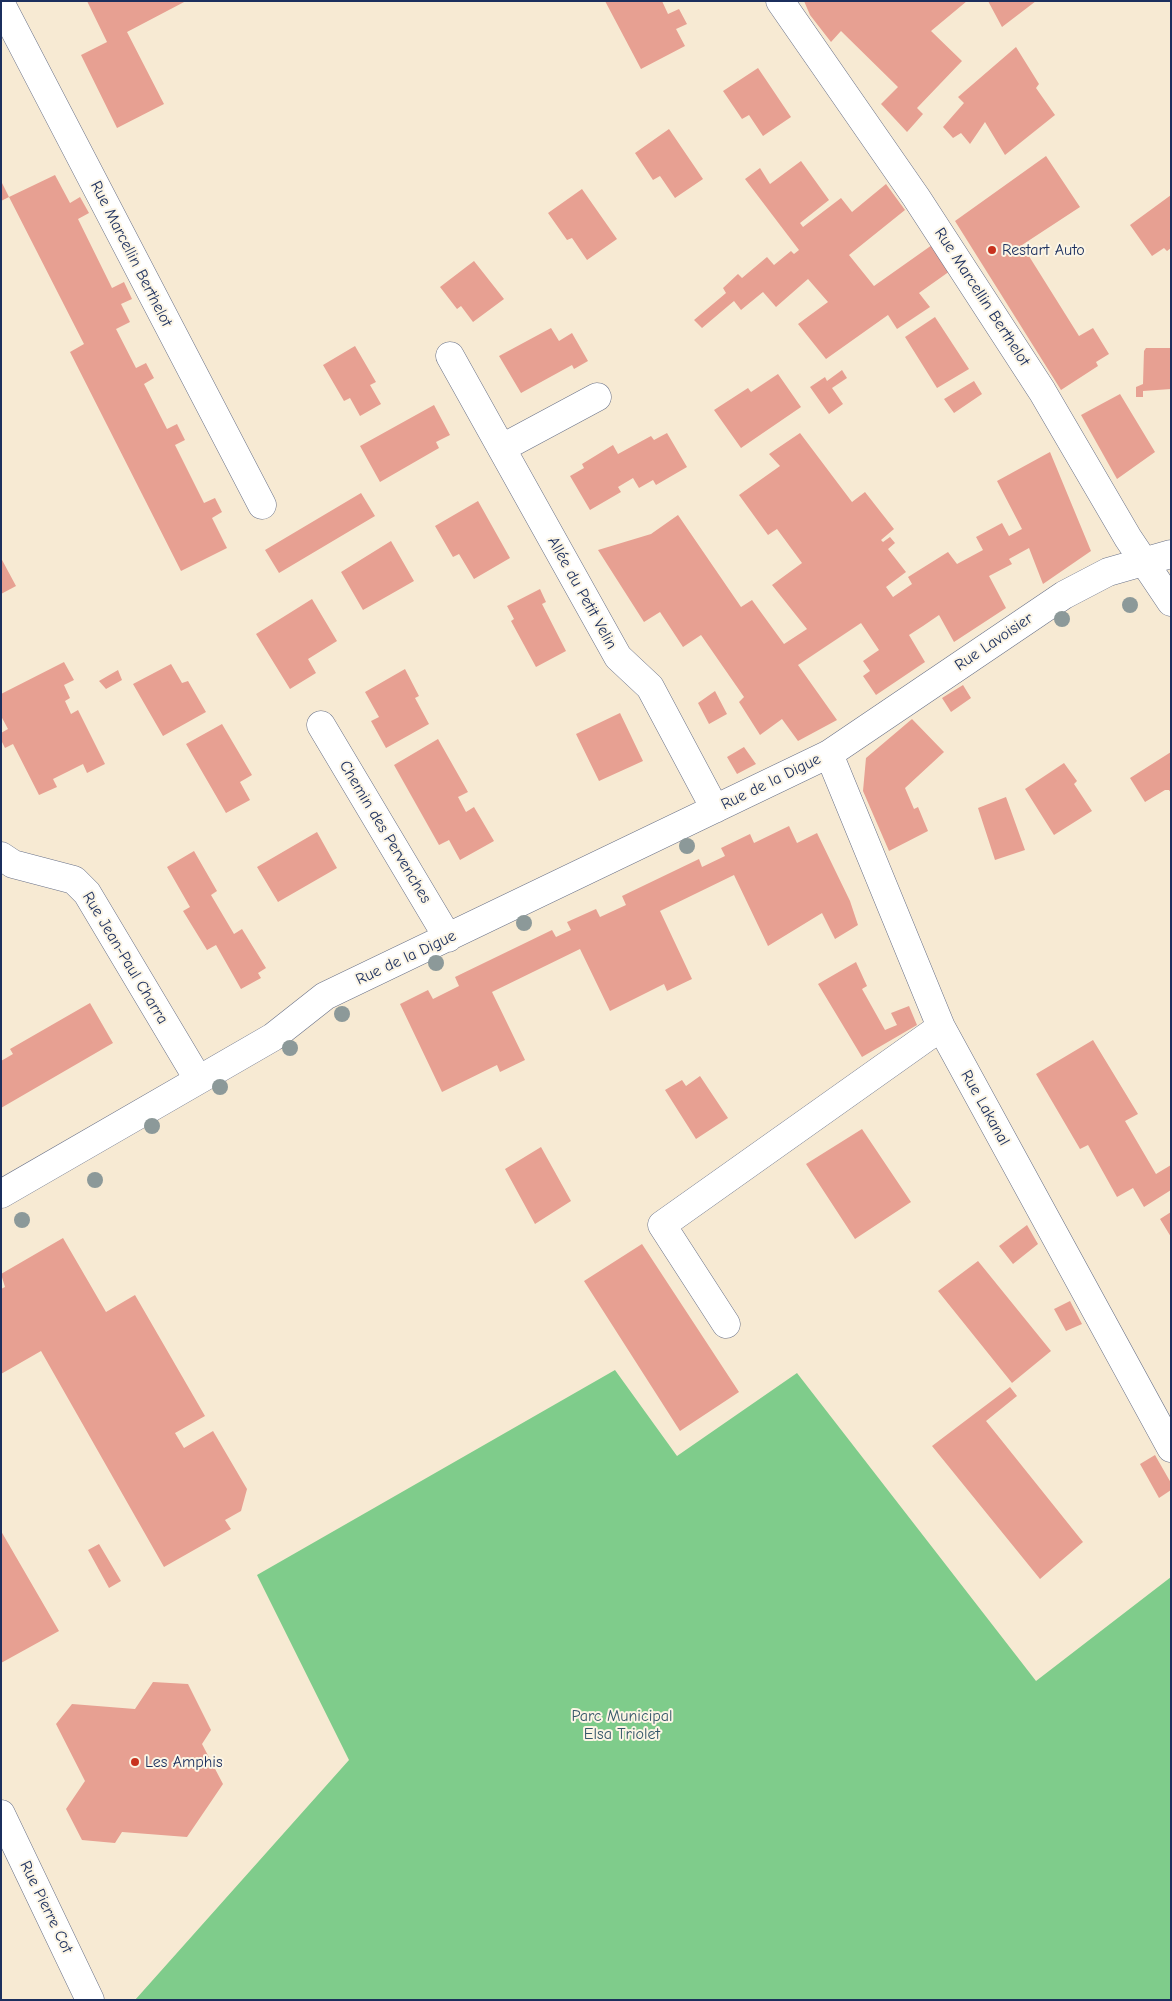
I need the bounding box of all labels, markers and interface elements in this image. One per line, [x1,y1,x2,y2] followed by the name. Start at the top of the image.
[86,178,176,330] street label: Rue Marcellin Berthelot
[930,224,1034,370] street label: Rue Marcellin Berthelot
[1002,240,1085,260] place label: Restart Auto
[986,244,998,256] marker: Restart Auto
[543,533,621,653] street label: Allée du Petit Velin
[951,609,1037,675] street label: Rue Lavoisier
[718,750,824,814] street label: Rue de la Digue
[335,757,435,907] street label: Chemin des Pervenches
[78,888,172,1028] street label: Rue Jean-Paul Charra
[353,926,459,990] street label: Rue de la Digue
[956,1067,1014,1149] street label: Rue Lakanal
[571,1706,673,1744] park label: Parc Municipal Elsa Triolet
[145,1752,223,1772] place label: Les Amphis
[129,1756,141,1768] marker: Les Amphis
[15,1858,77,1956] street label: Rue Pierre Cot

